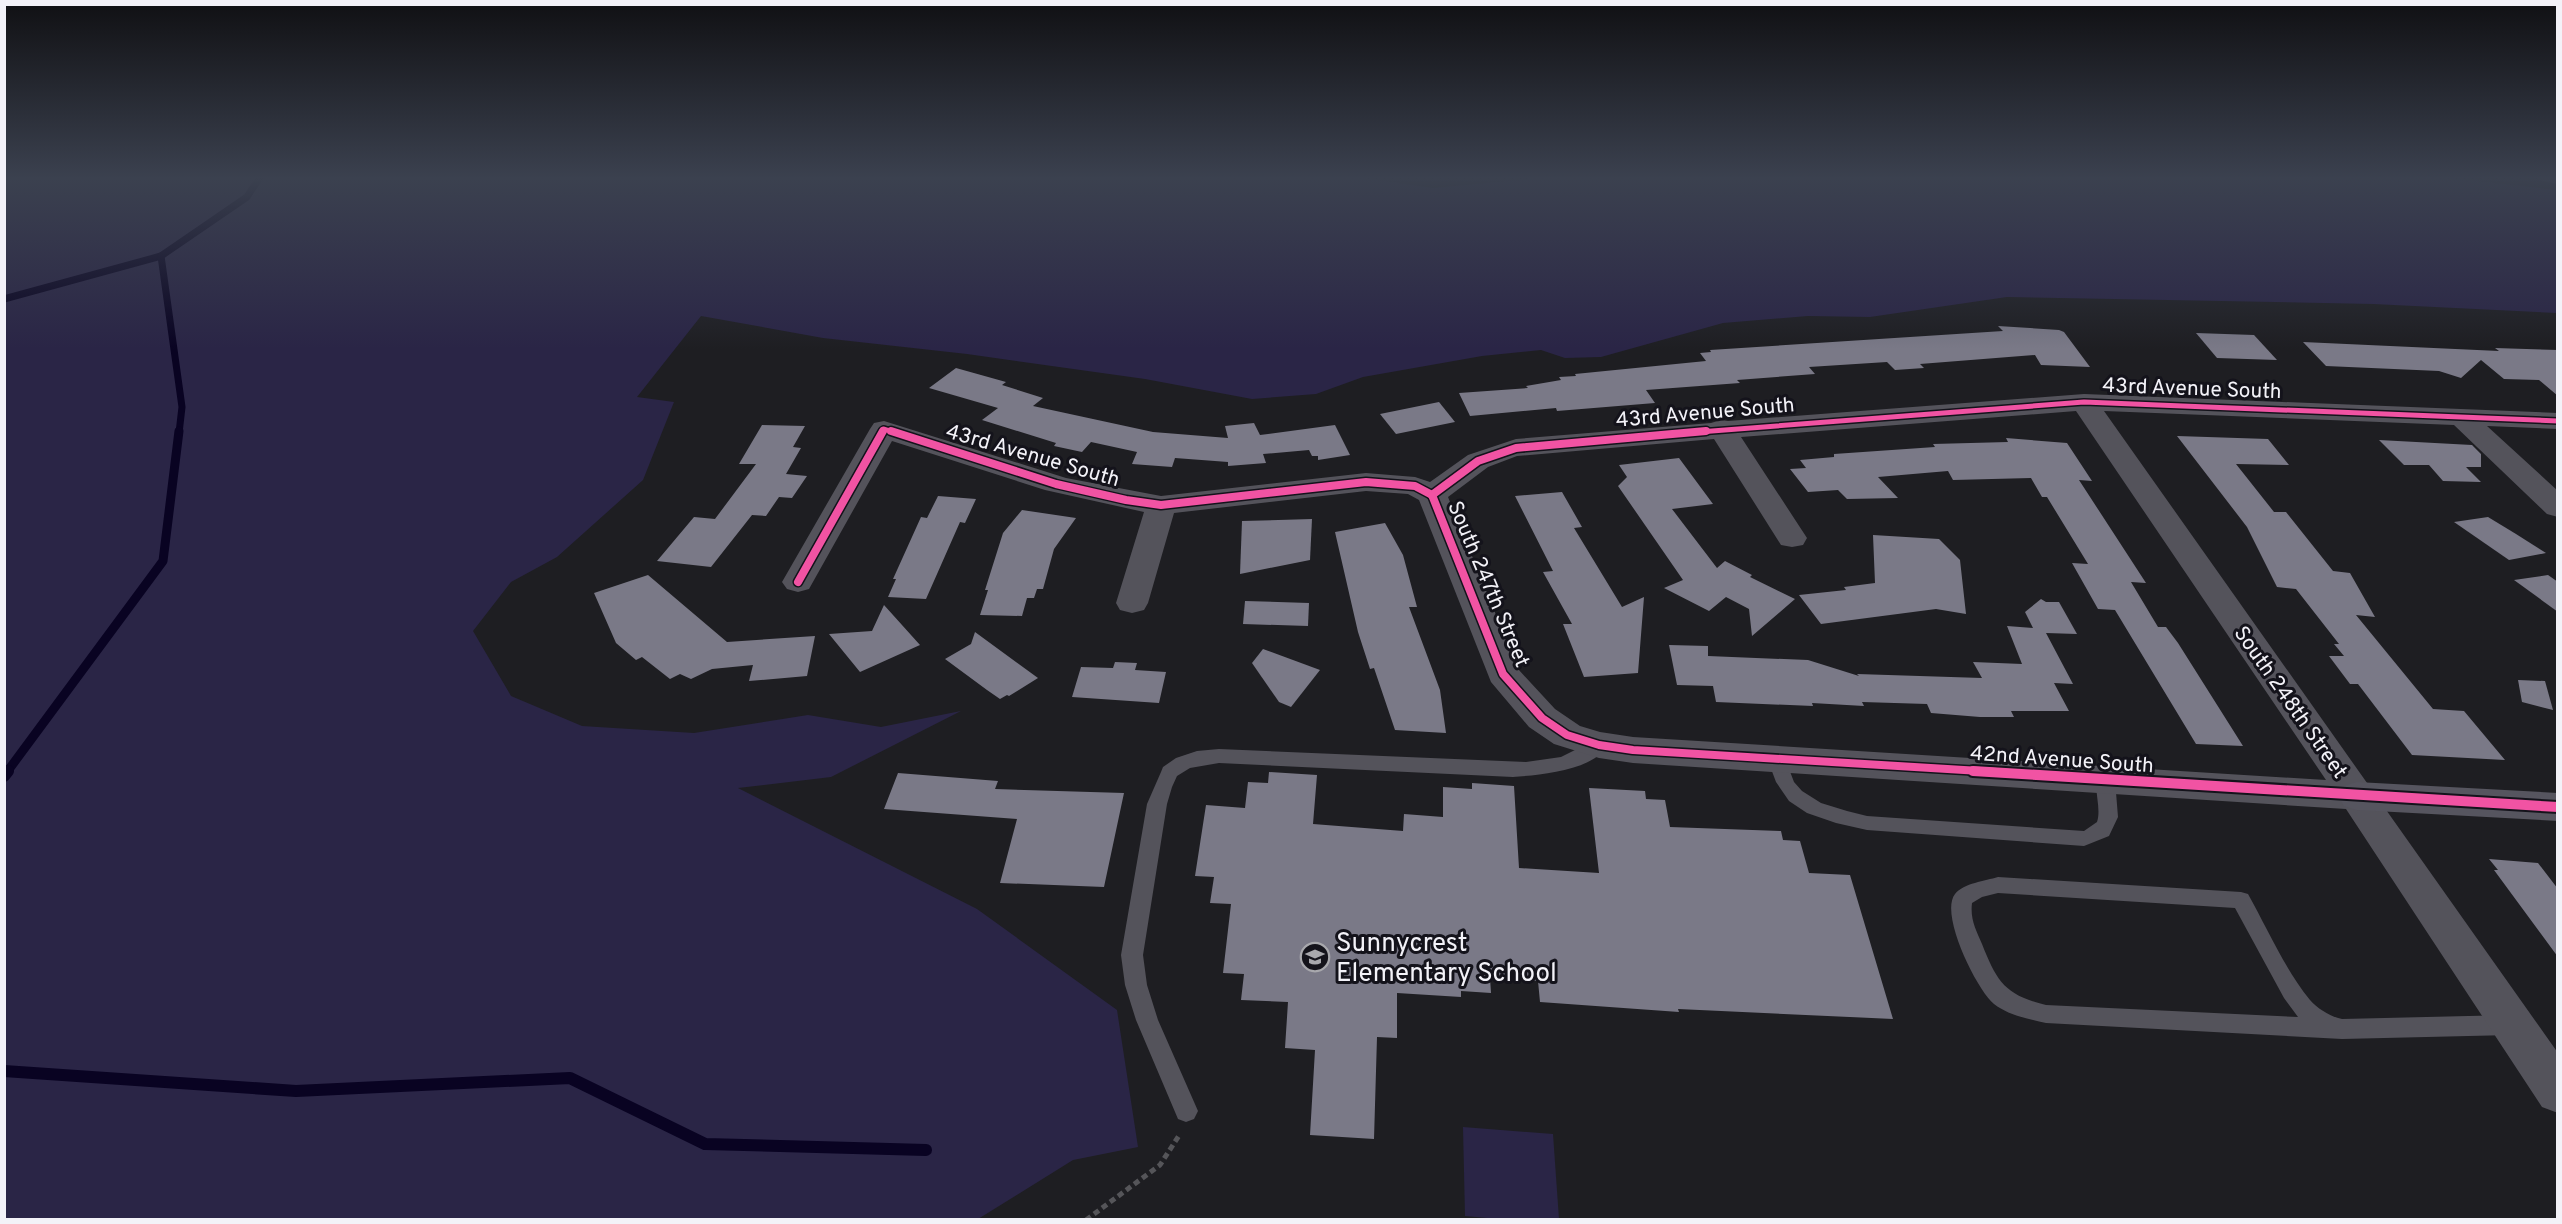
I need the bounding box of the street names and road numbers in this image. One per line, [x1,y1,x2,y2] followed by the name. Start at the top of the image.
[2102,373,2282,406] street label: 43rd Avenue South
[1615,392,1796,435] street label: 43rd Avenue South
[943,419,1123,494] street label: 43rd Avenue South
[1440,497,1535,672] street label: South 247th Street
[2227,621,2353,784] street label: South 248th Street
[1969,741,2155,780] street label: 42nd Avenue South

